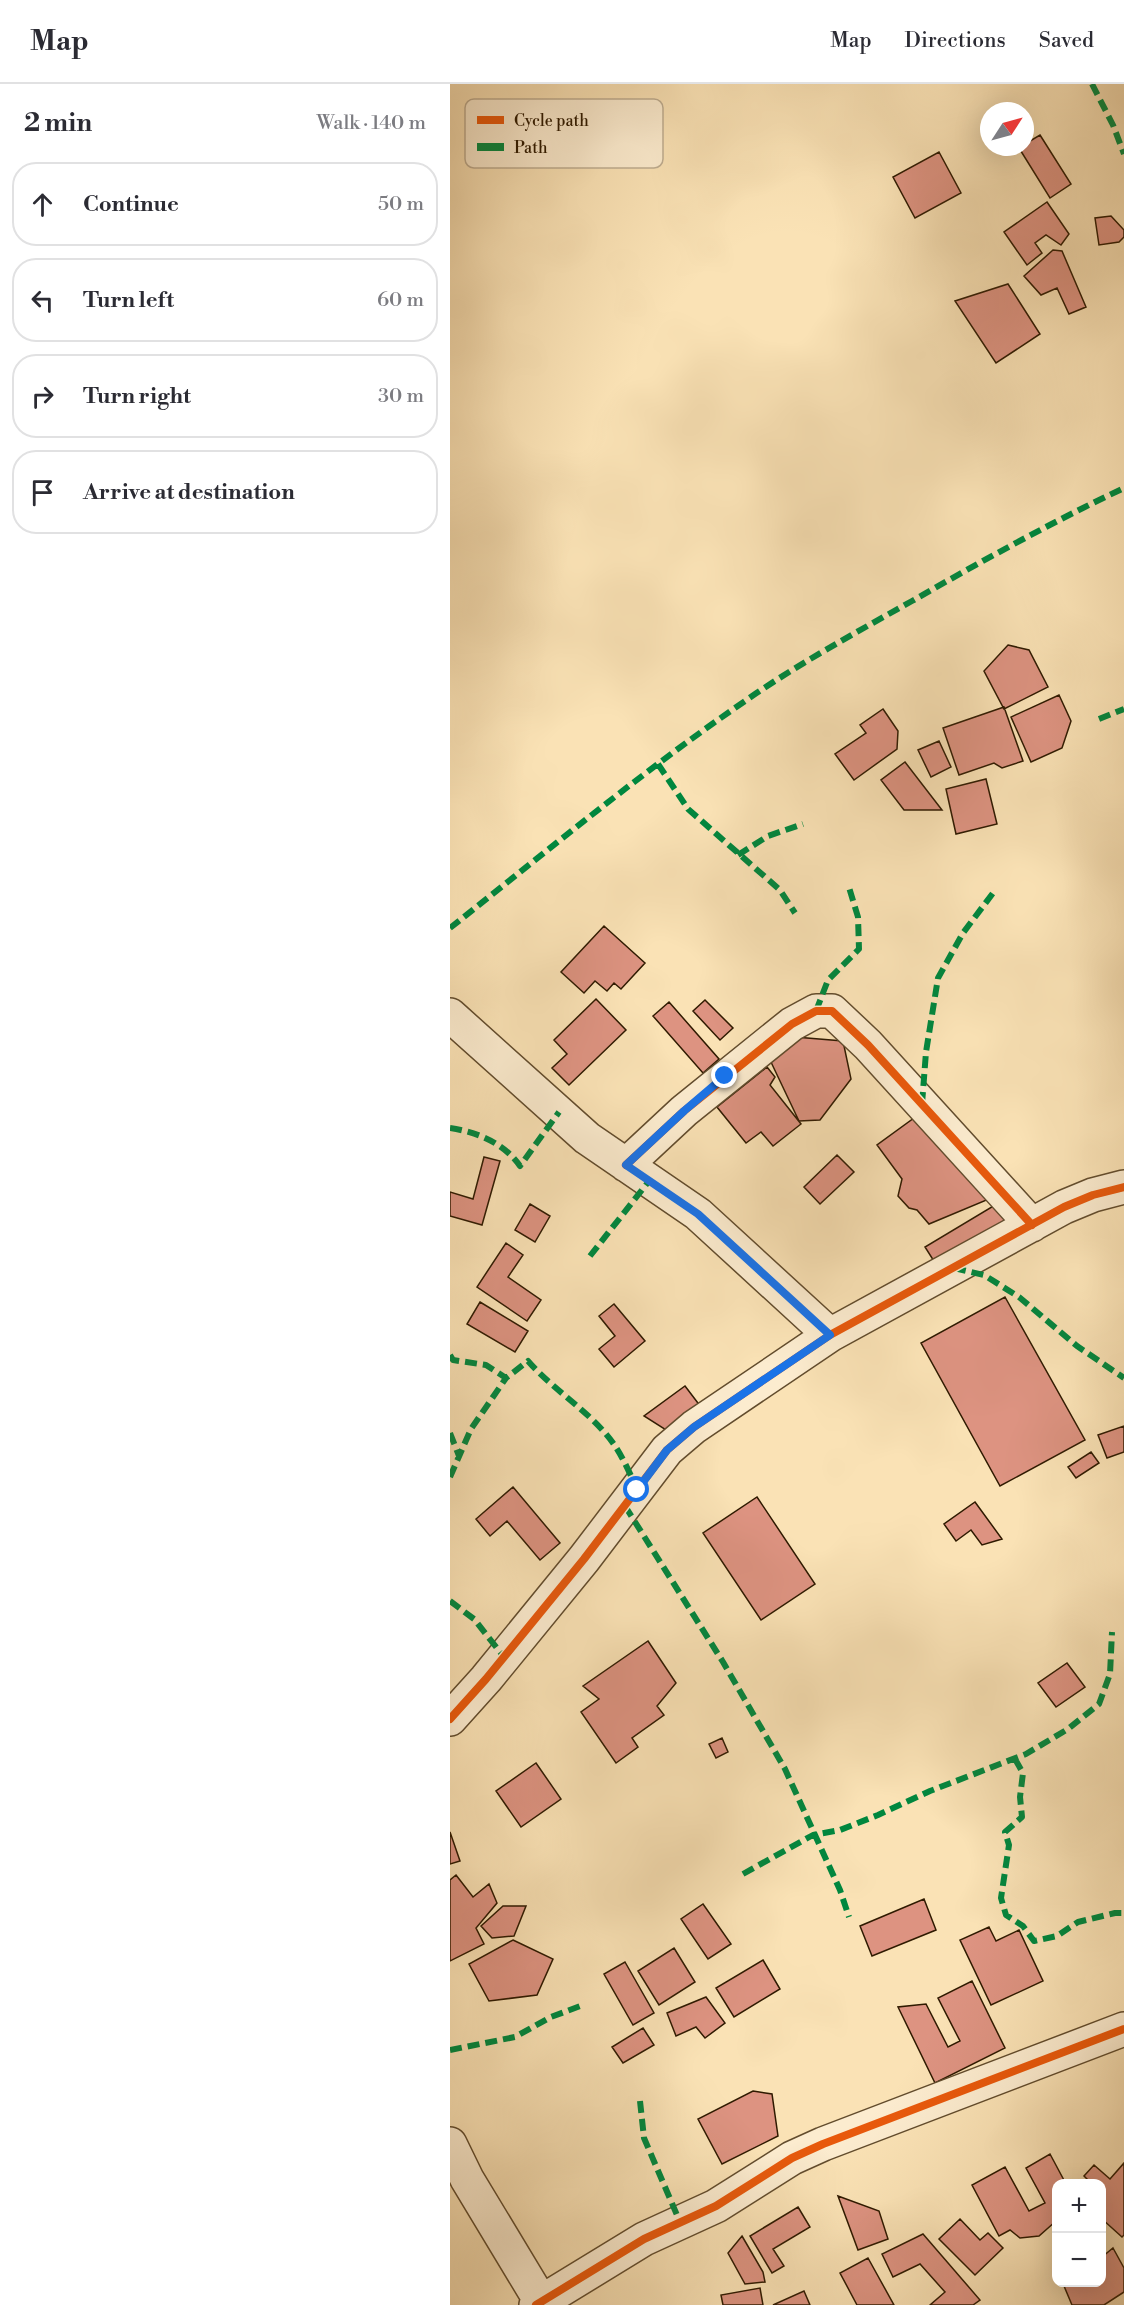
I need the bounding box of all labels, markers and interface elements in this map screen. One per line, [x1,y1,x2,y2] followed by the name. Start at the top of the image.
[30,24,89,59] text: Map
[830,28,872,54] text: Map
[905,28,1006,54] text: Directions
[1039,28,1094,54] text: Saved
[465,99,663,168] legend
[980,102,1034,156] north arrow
[24,107,92,139] text: 2 min
[316,111,426,136] text: Walk · 140 m
[514,111,589,131] text: Cycle path
[514,138,548,158] text: Path
[26,188,59,221] icon: ahead
[83,191,179,218] text: Continue
[378,192,424,217] text: 50 m
[26,284,59,317] icon: left
[83,287,174,314] text: Turn left
[377,288,424,313] text: 60 m
[26,380,59,413] icon: right
[83,383,191,410] text: Turn right
[378,384,424,409] text: 30 m
[26,476,59,509] icon: arrive
[83,479,295,506] text: Arrive at destination
[711,1062,737,1088] route end
[623,1476,649,1502] route start
[1052,2179,1106,2287] map controls
[1052,2179,1106,2233] button: +
[1052,2233,1106,2287] button: −

